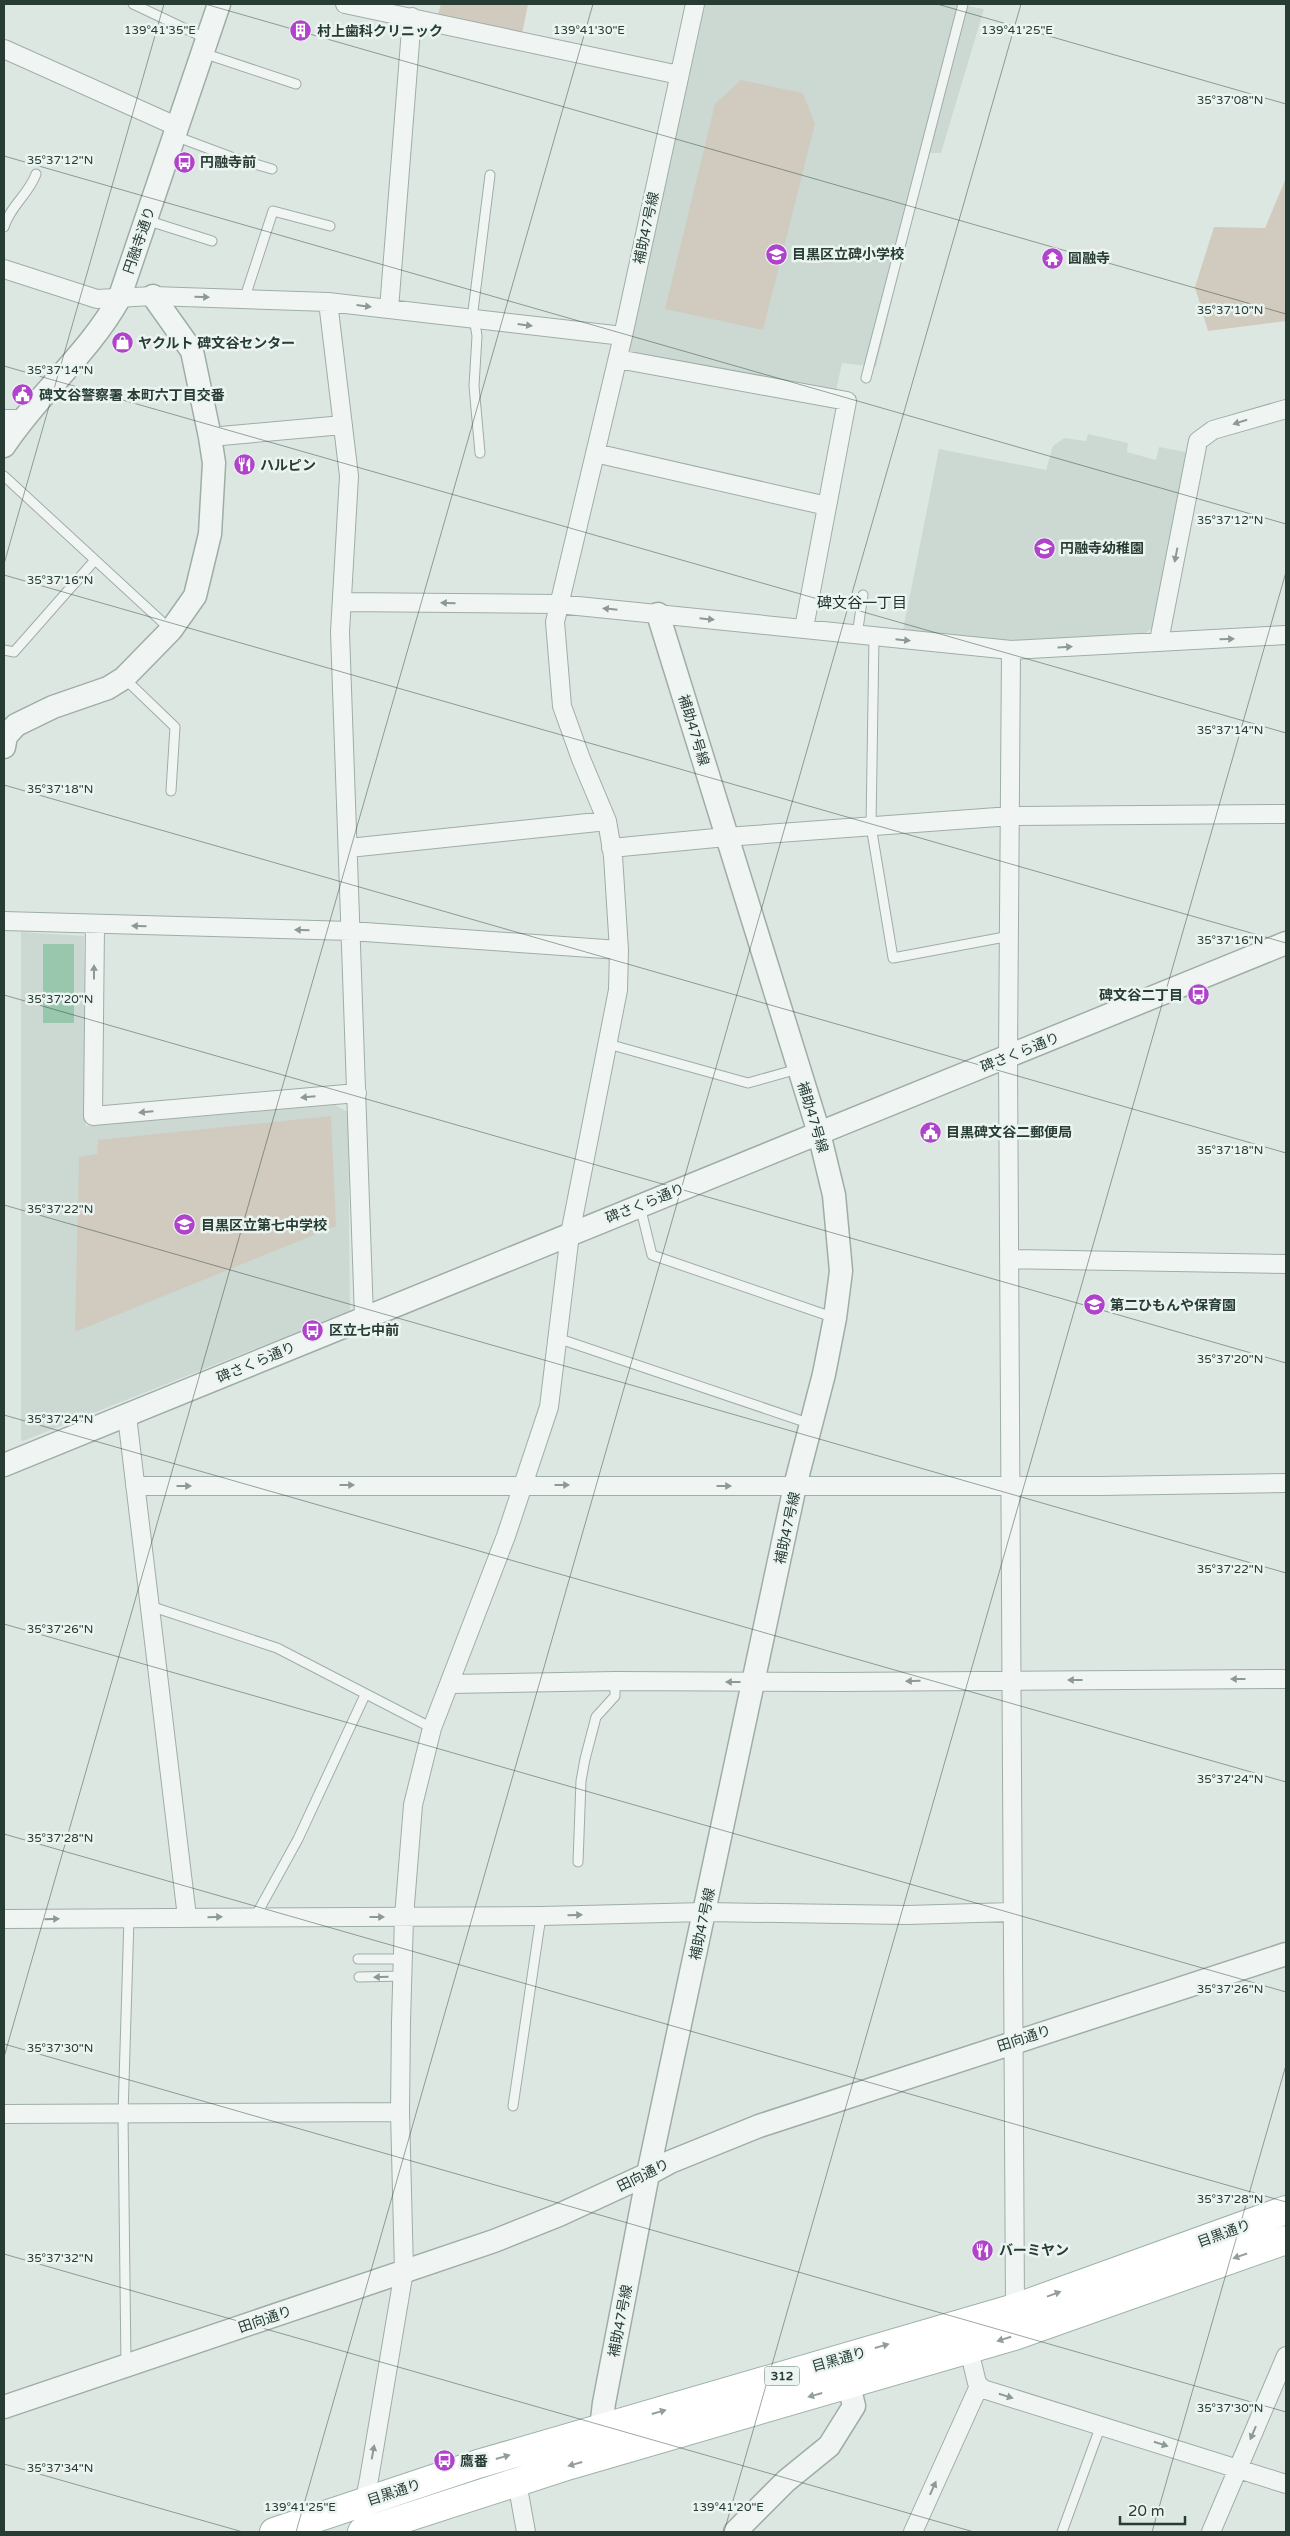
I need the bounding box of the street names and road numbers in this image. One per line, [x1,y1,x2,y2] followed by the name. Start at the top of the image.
[631,190,662,266] street label: 補助47号線
[120,204,159,276] street label: 円融寺通り
[675,692,712,768] street label: 補助47号線
[978,1029,1062,1076] street label: 碑さくら通り
[794,1079,831,1155] street label: 補助47号線
[603,1180,687,1227] street label: 碑さくら通り
[214,1338,298,1387] street label: 碑さくら通り
[772,1490,803,1566] street label: 補助47号線
[687,1886,718,1962] street label: 補助47号線
[995,2022,1053,2055] street label: 田向通り
[614,2156,672,2195] street label: 田向通り
[1195,2216,1253,2251] street label: 目黒通り
[605,2283,636,2359] street label: 補助47号線
[236,2302,294,2337] street label: 田向通り
[810,2344,868,2375] street label: 目黒通り
[764,2366,800,2386] road number: 312
[365,2476,423,2509] street label: 目黒通り

